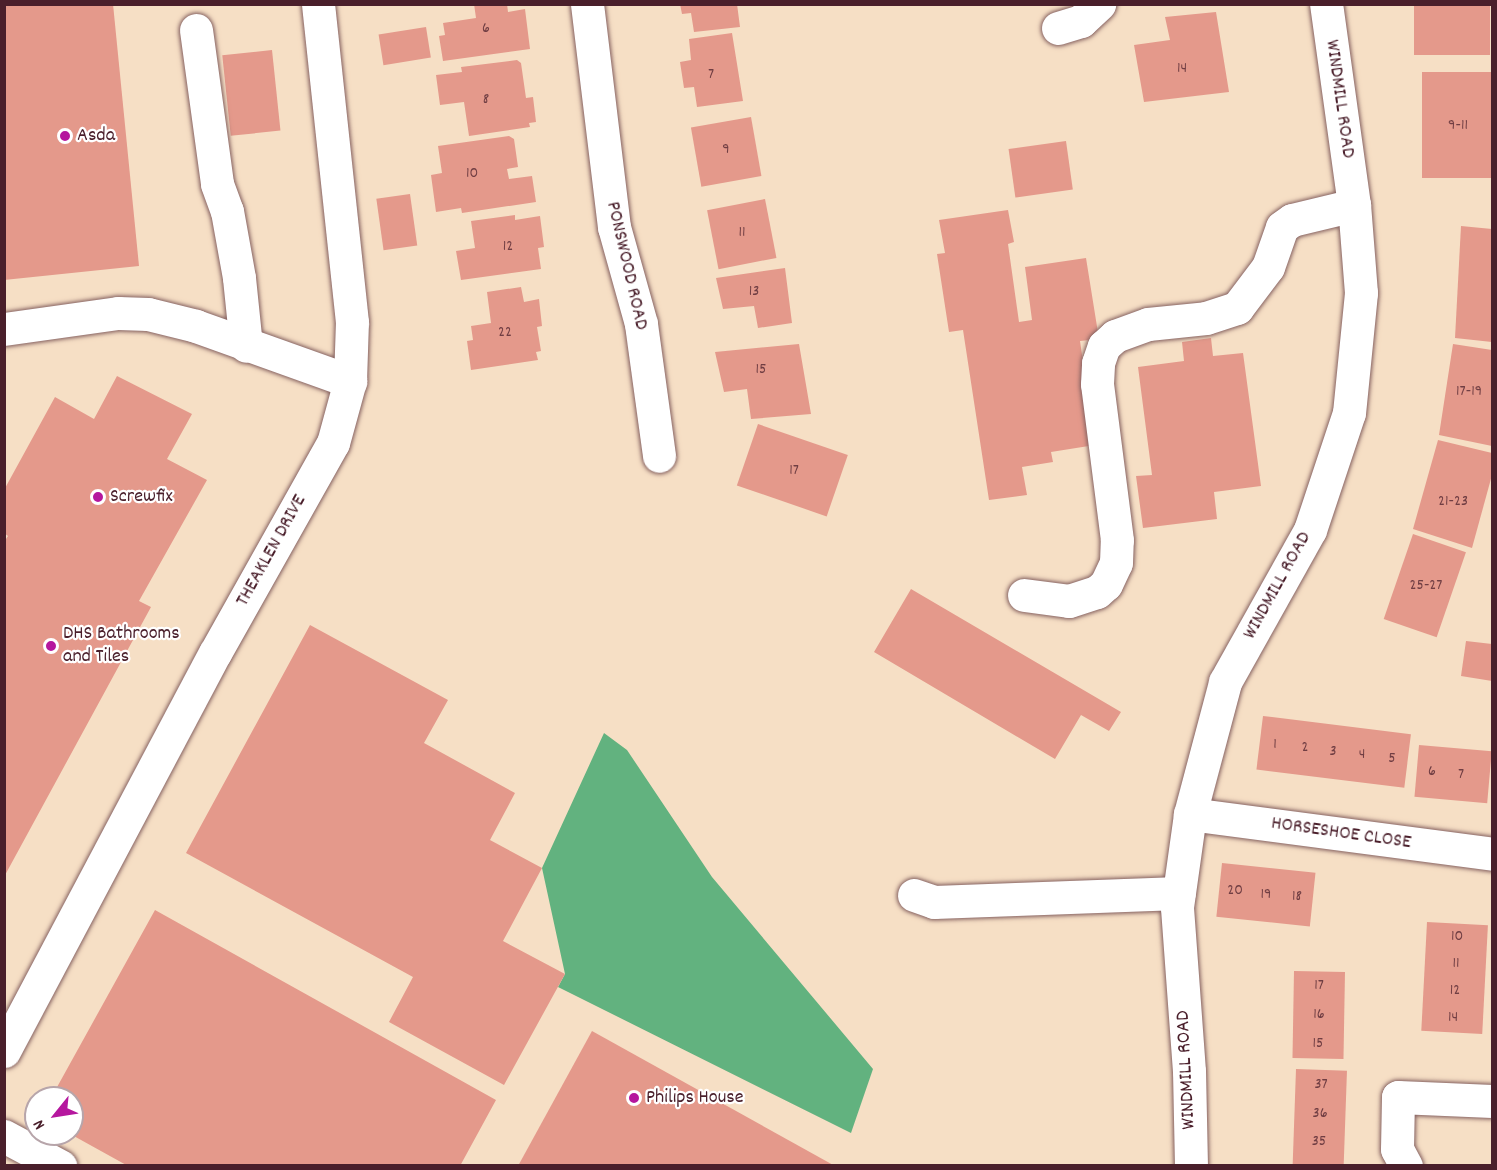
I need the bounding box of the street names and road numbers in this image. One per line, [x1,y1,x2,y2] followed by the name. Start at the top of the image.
[1319,38,1359,160] street label: WINDMILL ROAD
[600,199,652,333] street label: PONSWOOD ROAD
[231,491,313,611] street label: THEAKLEN DRIVE
[1239,528,1317,644] street label: WINDMILL ROAD
[1270,812,1412,856] street label: HORSESHOE CLOSE
[1172,1010,1202,1130] street label: WINDMILL ROAD

